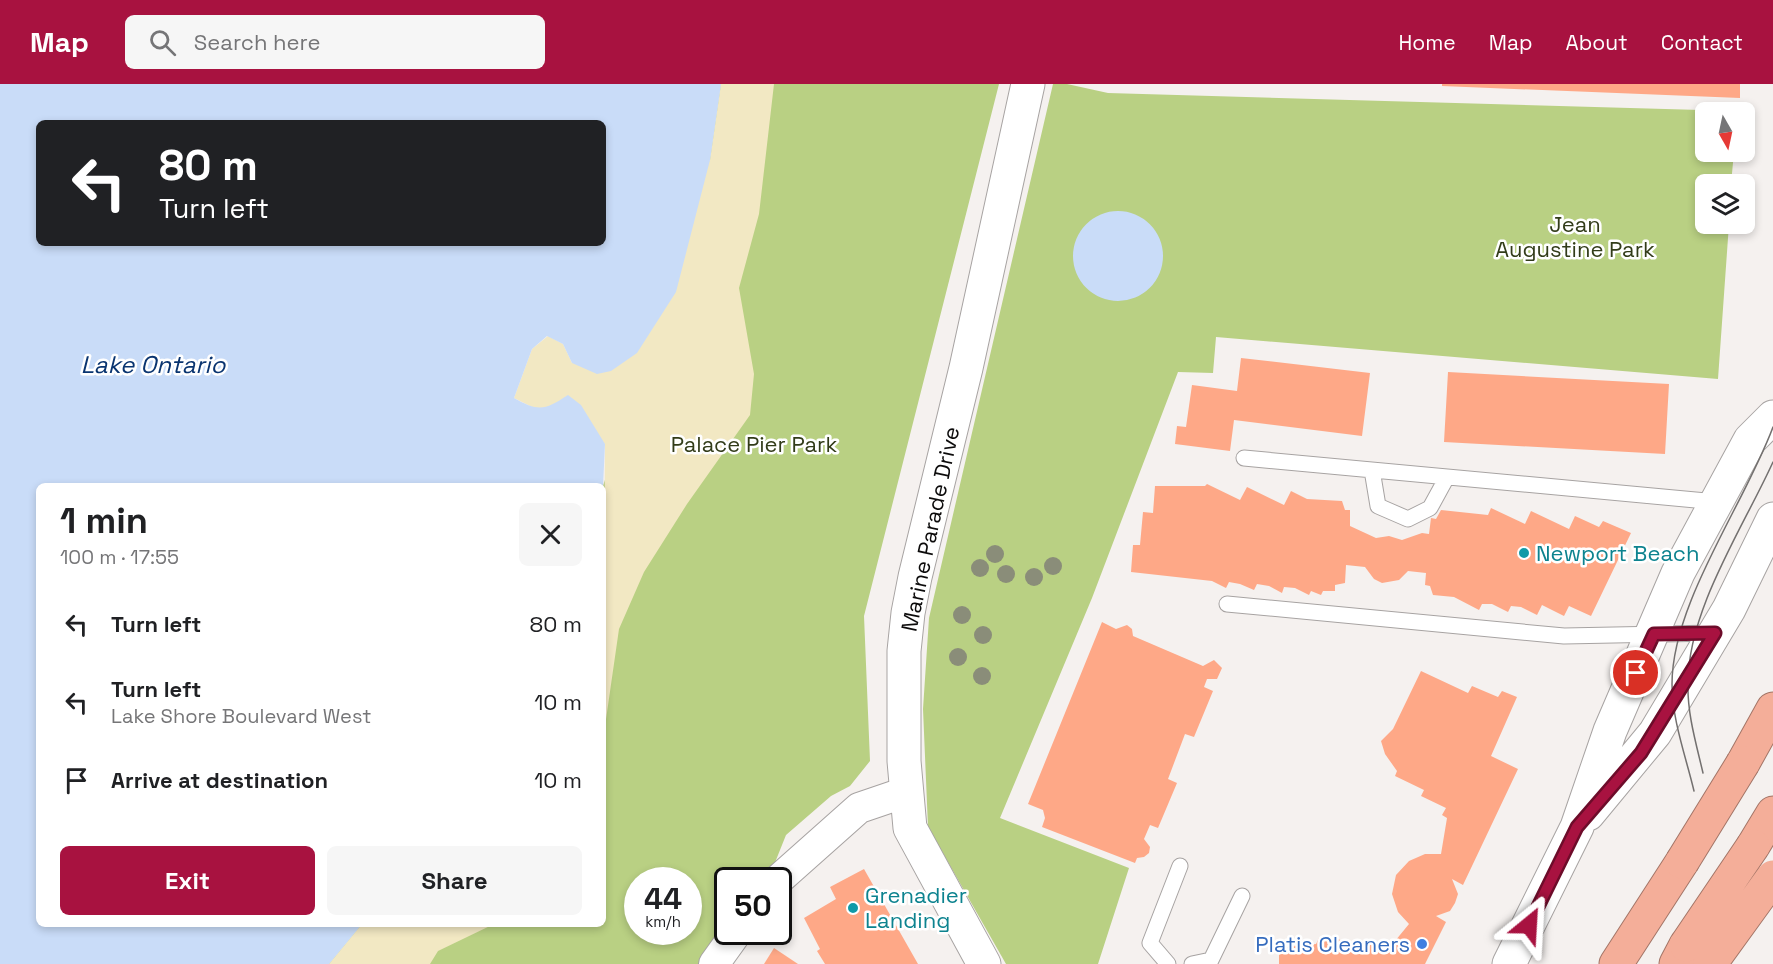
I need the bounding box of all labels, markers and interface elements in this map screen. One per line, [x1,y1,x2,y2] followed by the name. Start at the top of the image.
[125,15,545,69] search box
[30,24,89,60] text: Map
[146,26,179,59] icon: search
[194,28,321,56] text: Search here
[1398,29,1456,56] text: Home
[1489,29,1533,56] text: Map
[1566,29,1628,56] text: About
[1661,29,1743,56] text: Contact
[1695,102,1755,162] north arrow
[1695,102,1755,234] map controls
[159,139,258,192] text: 80 m
[60,144,138,222] icon: left
[1695,174,1755,234] button: layers
[159,191,269,226] text: Turn left
[1495,210,1655,263] park label: Jean Augustine Park
[81,349,226,380] water label: Lake Ontario
[895,424,965,634] street label: Marine Parade Drive
[671,430,837,458] park label: Palace Pier Park
[60,498,148,544] text: 1 min
[519,503,582,566] button: close
[1536,539,1699,567] place label: Newport Beach
[60,544,179,570] text: 100 m · 17:55
[1517,546,1531,560] marker: Newport Beach
[60,608,93,641] icon: left
[111,610,201,638] text: Turn left
[530,610,582,638] text: 80 m
[1610,647,1661,698] pin
[1619,656,1652,689] icon: arrive
[111,675,201,703] text: Turn left
[60,686,93,719] icon: left
[534,688,582,716] text: 10 m
[111,703,371,729] text: Lake Shore Boulevard West
[60,764,93,797] icon: arrive
[111,766,328,794] text: Arrive at destination
[534,766,582,794] text: 10 m
[60,846,315,915] button: Exit
[327,846,582,915] button: Share
[714,867,792,945] speed limit sign: 50
[644,879,682,918] text: 44
[865,881,967,934] place label: Grenadier Landing
[1497,893,1561,957] position arrow
[846,901,860,915] marker: Grenadier Landing
[645,912,681,931] text: km/h
[1255,930,1410,958] place label: Platis Cleaners
[1415,937,1429,951] marker: Platis Cleaners

